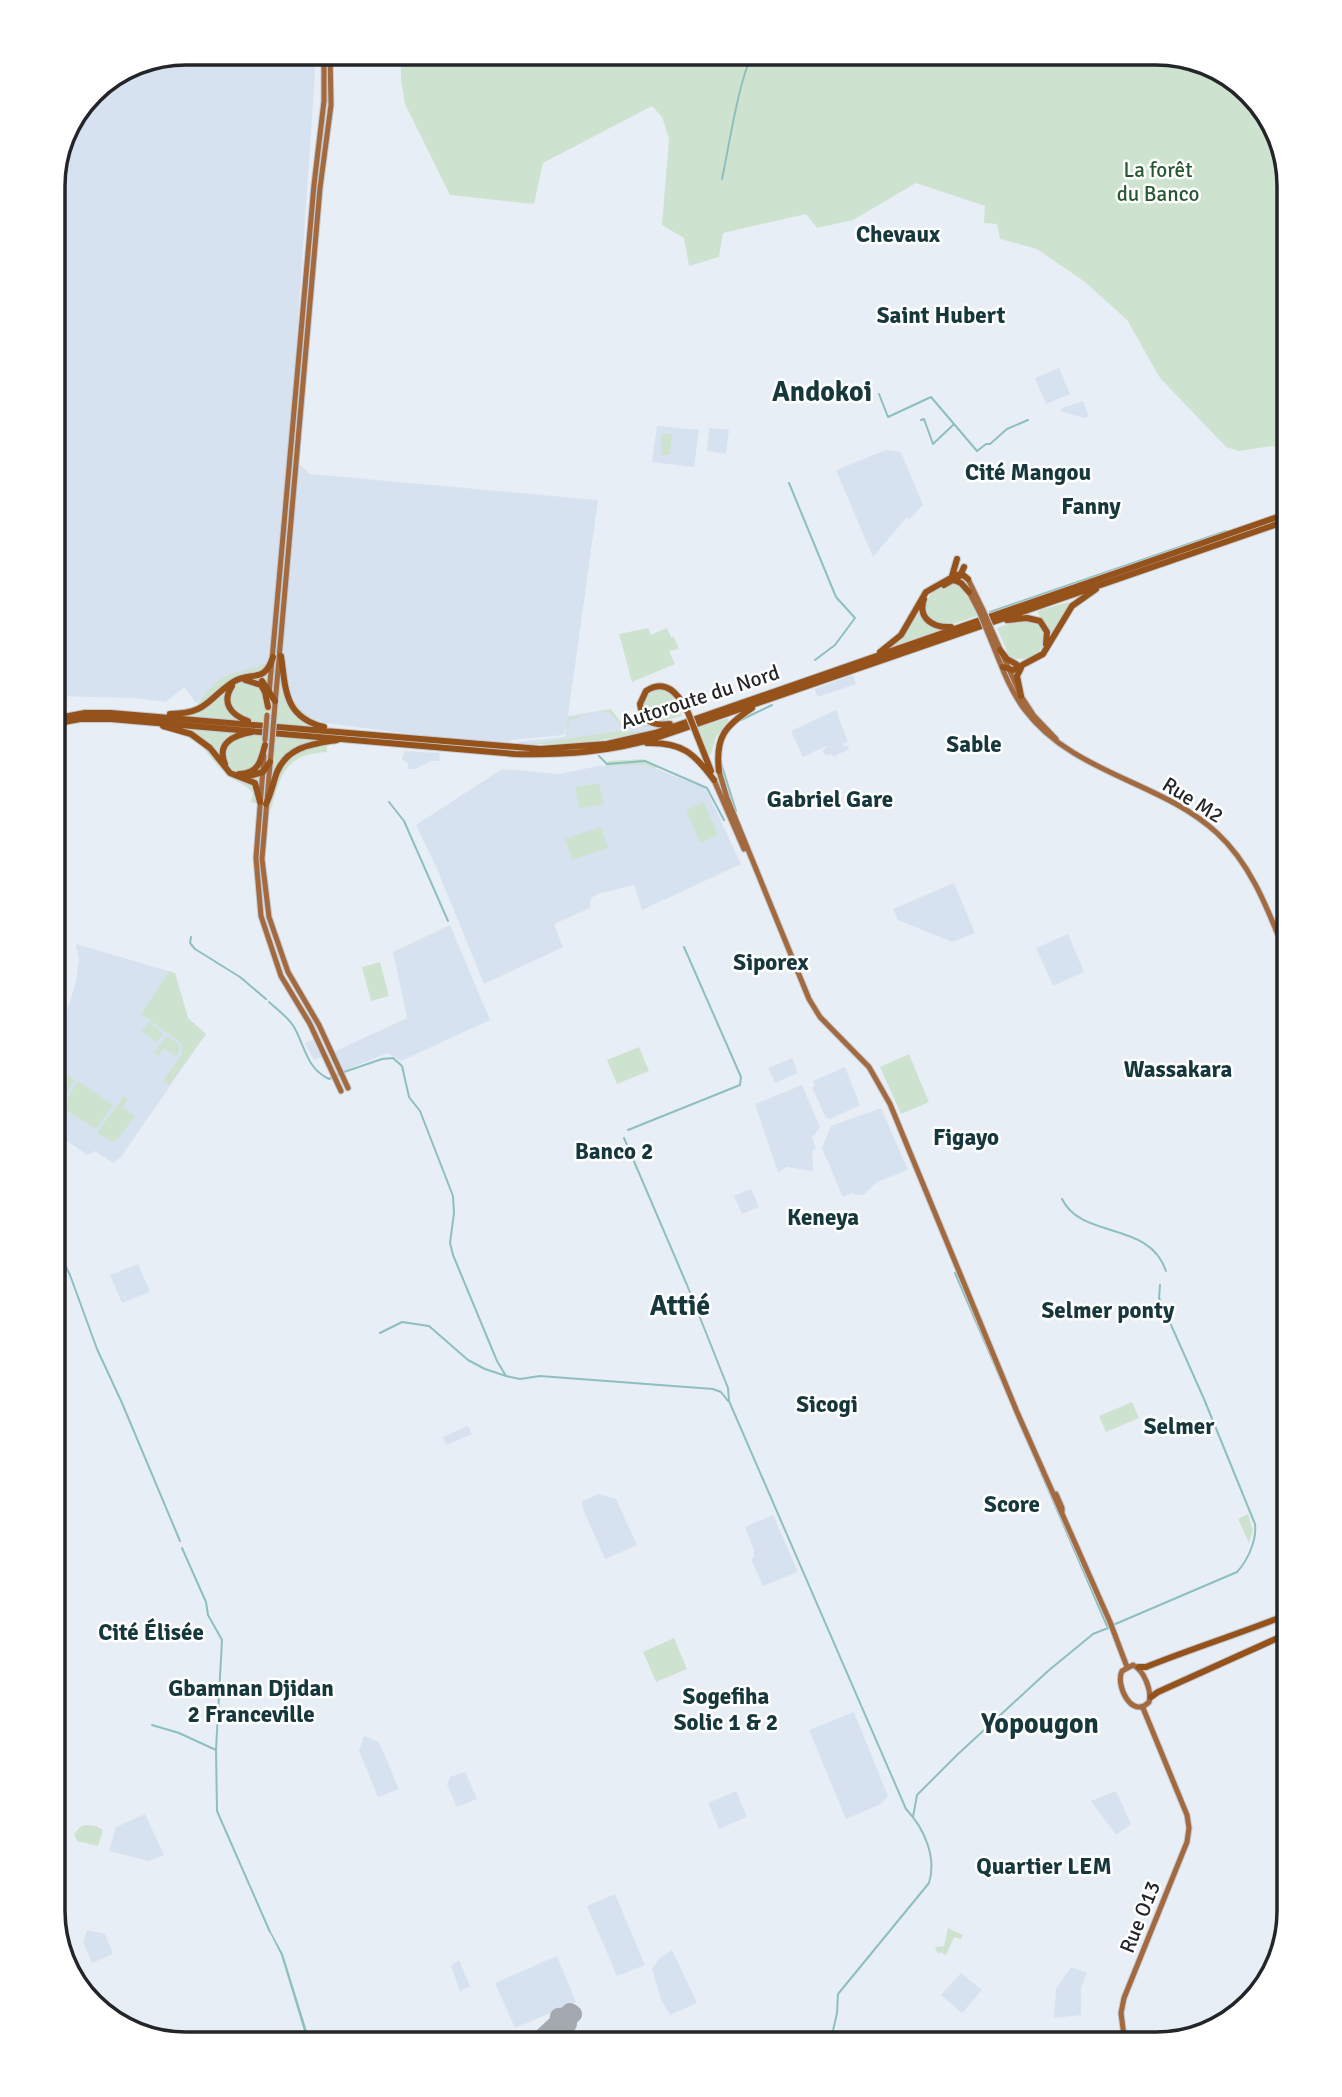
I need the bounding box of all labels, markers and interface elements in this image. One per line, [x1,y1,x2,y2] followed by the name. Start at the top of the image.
[1117,157,1199,207] park label: La forêt du Banco
[856,220,941,249] district label: Chevaux
[877,301,1006,330] district label: Saint Hubert
[772,375,872,409] district label: Andokoi
[965,458,1091,487] district label: Cité Mangou
[1061,492,1121,521] district label: Fanny
[617,659,783,735] street label: Autoroute du Nord
[946,730,1002,759] district label: Sable
[1158,771,1228,829] street label: Rue M2
[767,785,893,814] district label: Gabriel Gare
[733,948,810,977] district label: Siporex
[1124,1055,1232,1084] district label: Wassakara
[933,1123,999,1152] district label: Figayo
[575,1137,653,1166] district label: Banco 2
[787,1203,859,1232] district label: Keneya
[650,1289,710,1323] district label: Attié
[1042,1296,1175,1325] district label: Selmer ponty
[796,1390,858,1419] district label: Sicogi
[1144,1412,1215,1441] district label: Selmer
[984,1490,1040,1519] district label: Score
[98,1618,204,1647] district label: Cité Élisée
[168,1674,334,1729] district label: Gbamnan Djidan 2 Franceville
[674,1682,778,1737] district label: Sogefiha Solic 1 & 2
[980,1707,1099,1741] district label: Yopougon
[976,1852,1112,1881] district label: Quartier LEM
[1114,1877,1166,1957] street label: Rue O13

